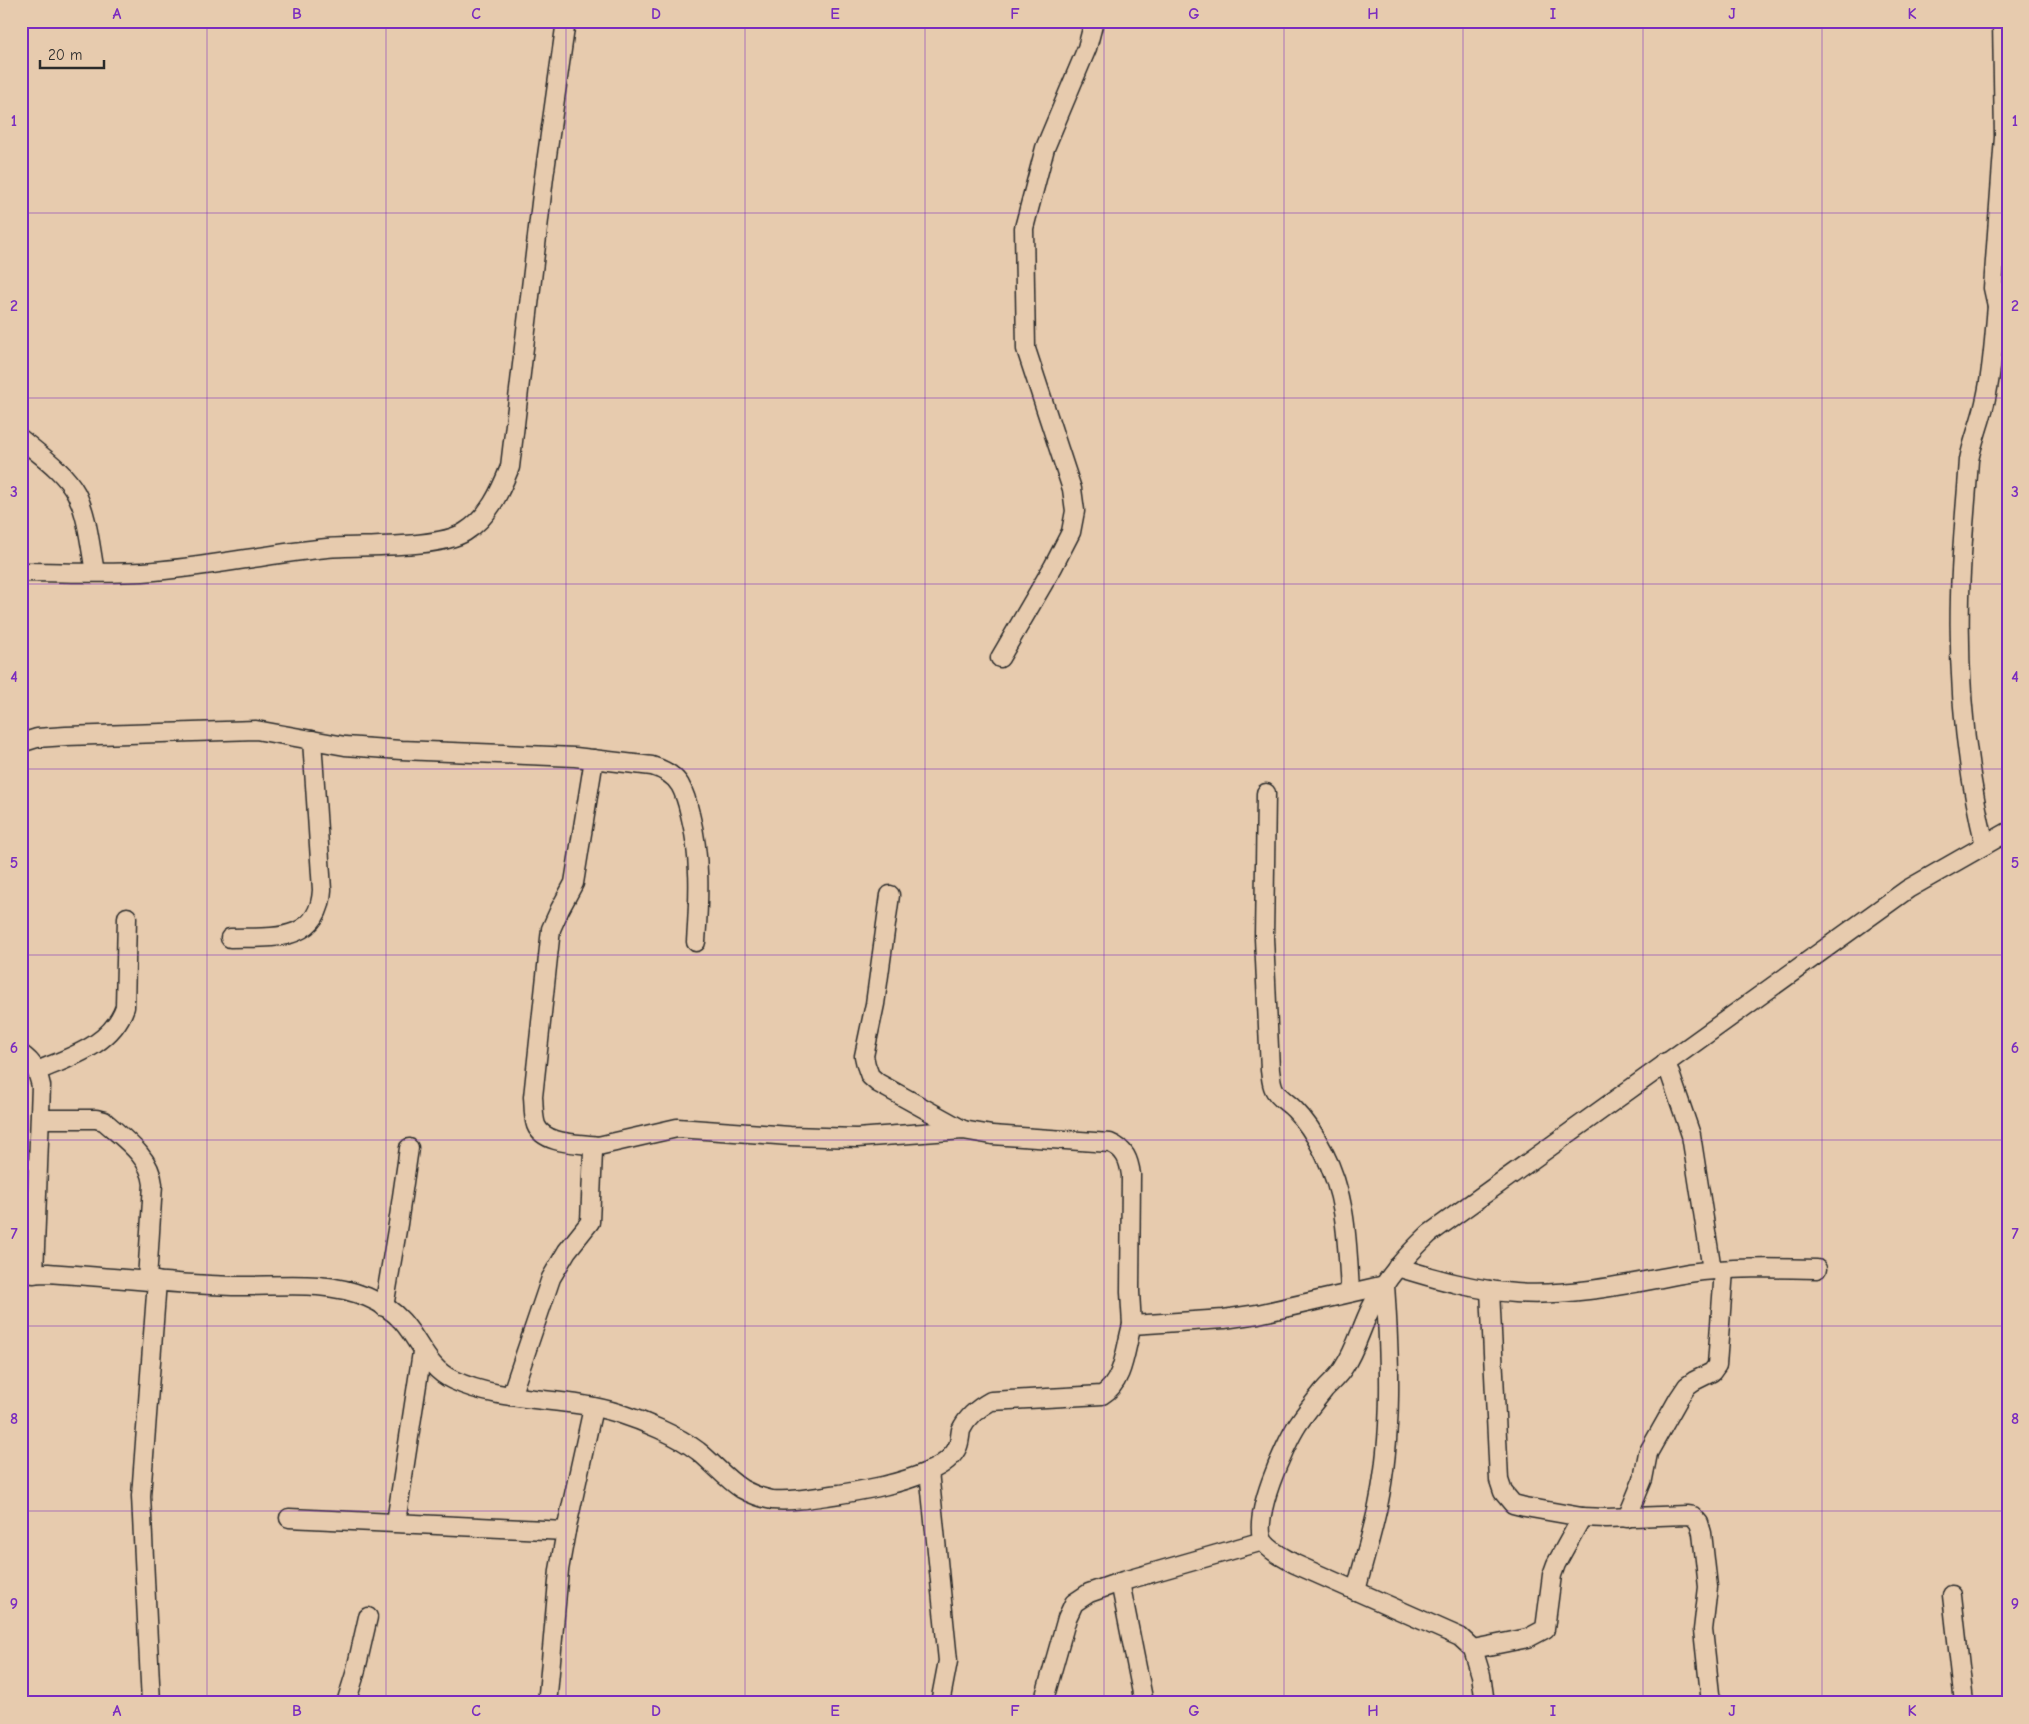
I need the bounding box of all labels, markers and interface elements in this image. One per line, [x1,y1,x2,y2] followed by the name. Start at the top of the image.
[113,5,122,23] text: A
[292,5,302,23] text: B
[471,5,481,23] text: C
[651,5,661,23] text: D
[830,5,840,23] text: E
[1010,5,1020,23] text: F
[1188,5,1200,23] text: G
[1367,5,1379,23] text: H
[1550,5,1556,23] text: I
[1728,5,1736,23] text: J
[1907,5,1917,23] text: K
[40,38,104,70] scale bar
[48,46,82,64] text: 20 m
[11,112,17,130] text: 1
[2012,112,2018,130] text: 1
[10,297,18,315] text: 2
[2011,297,2019,315] text: 2
[10,483,18,501] text: 3
[2011,483,2019,501] text: 3
[10,668,18,686] text: 4
[2011,668,2019,686] text: 4
[10,854,18,872] text: 5
[2011,854,2019,872] text: 5
[10,1039,18,1057] text: 6
[2011,1039,2019,1057] text: 6
[10,1225,18,1243] text: 7
[2011,1225,2019,1243] text: 7
[10,1410,18,1428] text: 8
[2011,1410,2019,1428] text: 8
[10,1595,18,1613] text: 9
[2011,1595,2019,1613] text: 9
[113,1702,122,1720] text: A
[292,1702,302,1720] text: B
[471,1702,481,1720] text: C
[651,1702,661,1720] text: D
[830,1702,840,1720] text: E
[1010,1702,1020,1720] text: F
[1188,1702,1200,1720] text: G
[1367,1702,1379,1720] text: H
[1550,1702,1556,1720] text: I
[1728,1702,1736,1720] text: J
[1907,1702,1917,1720] text: K

